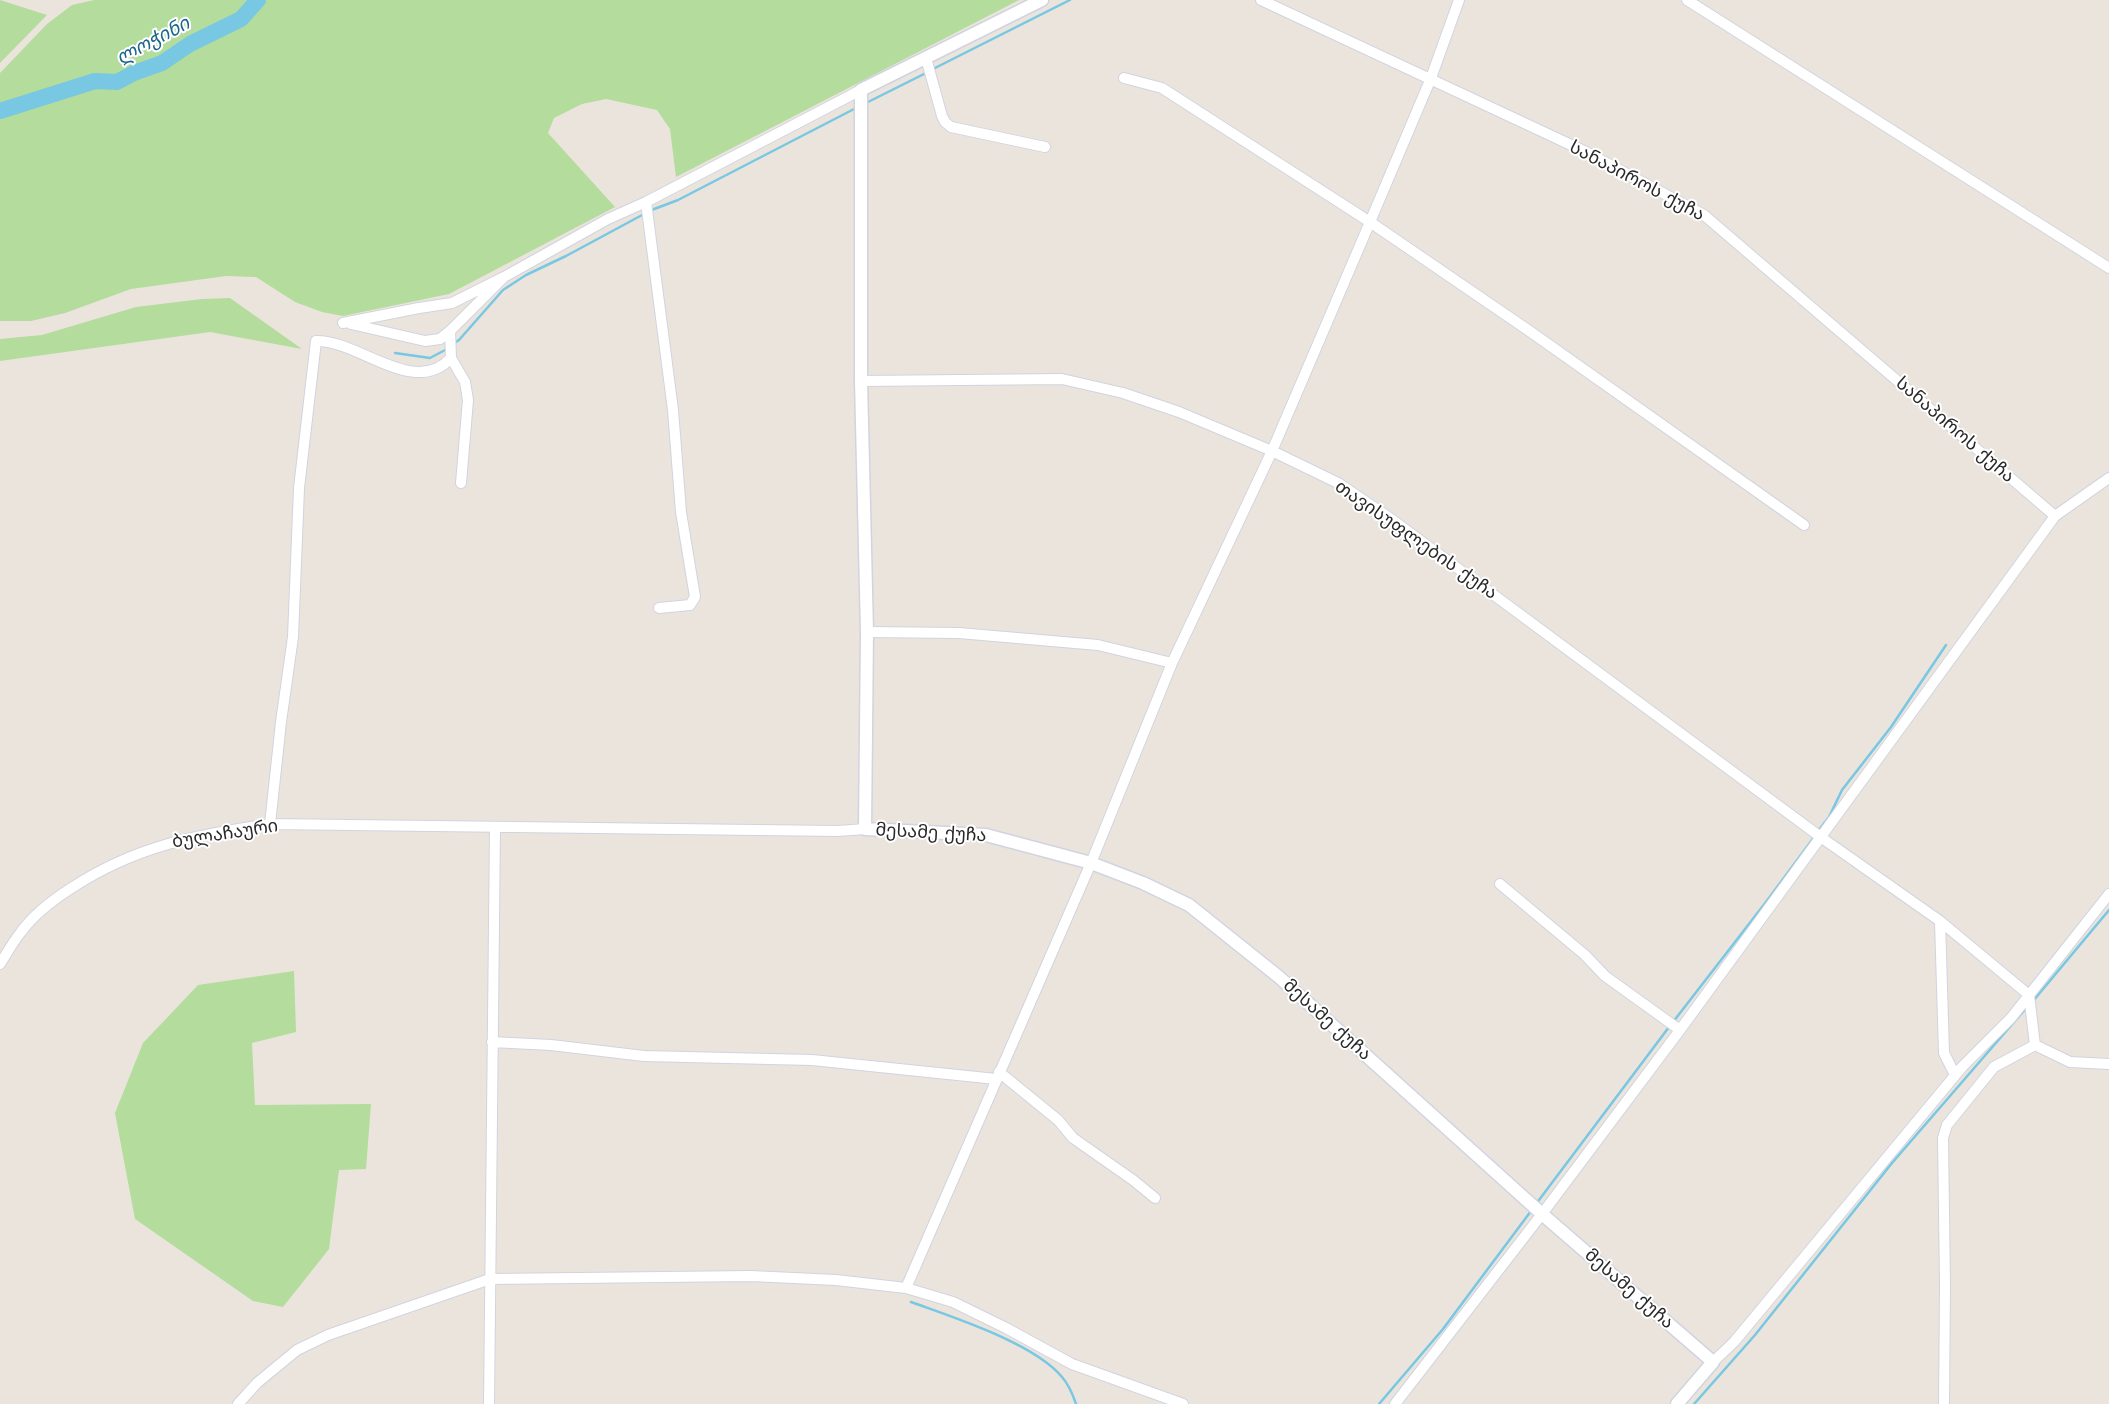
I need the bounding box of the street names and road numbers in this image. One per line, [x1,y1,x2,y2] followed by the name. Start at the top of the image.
[1566,136,1708,226] street label: სანაპიროს ქუჩა
[1891,373,2019,487] street label: სანაპიროს ქუჩა
[1331,476,1501,604] street label: თავისუფლების ქუჩა
[170,815,280,853] street label: ბულაჩაური
[875,819,987,847] street label: მესამე ქუჩა
[1279,975,1375,1065] street label: მესამე ქუჩა
[1580,1244,1678,1334] street label: მესამე ქუჩა

